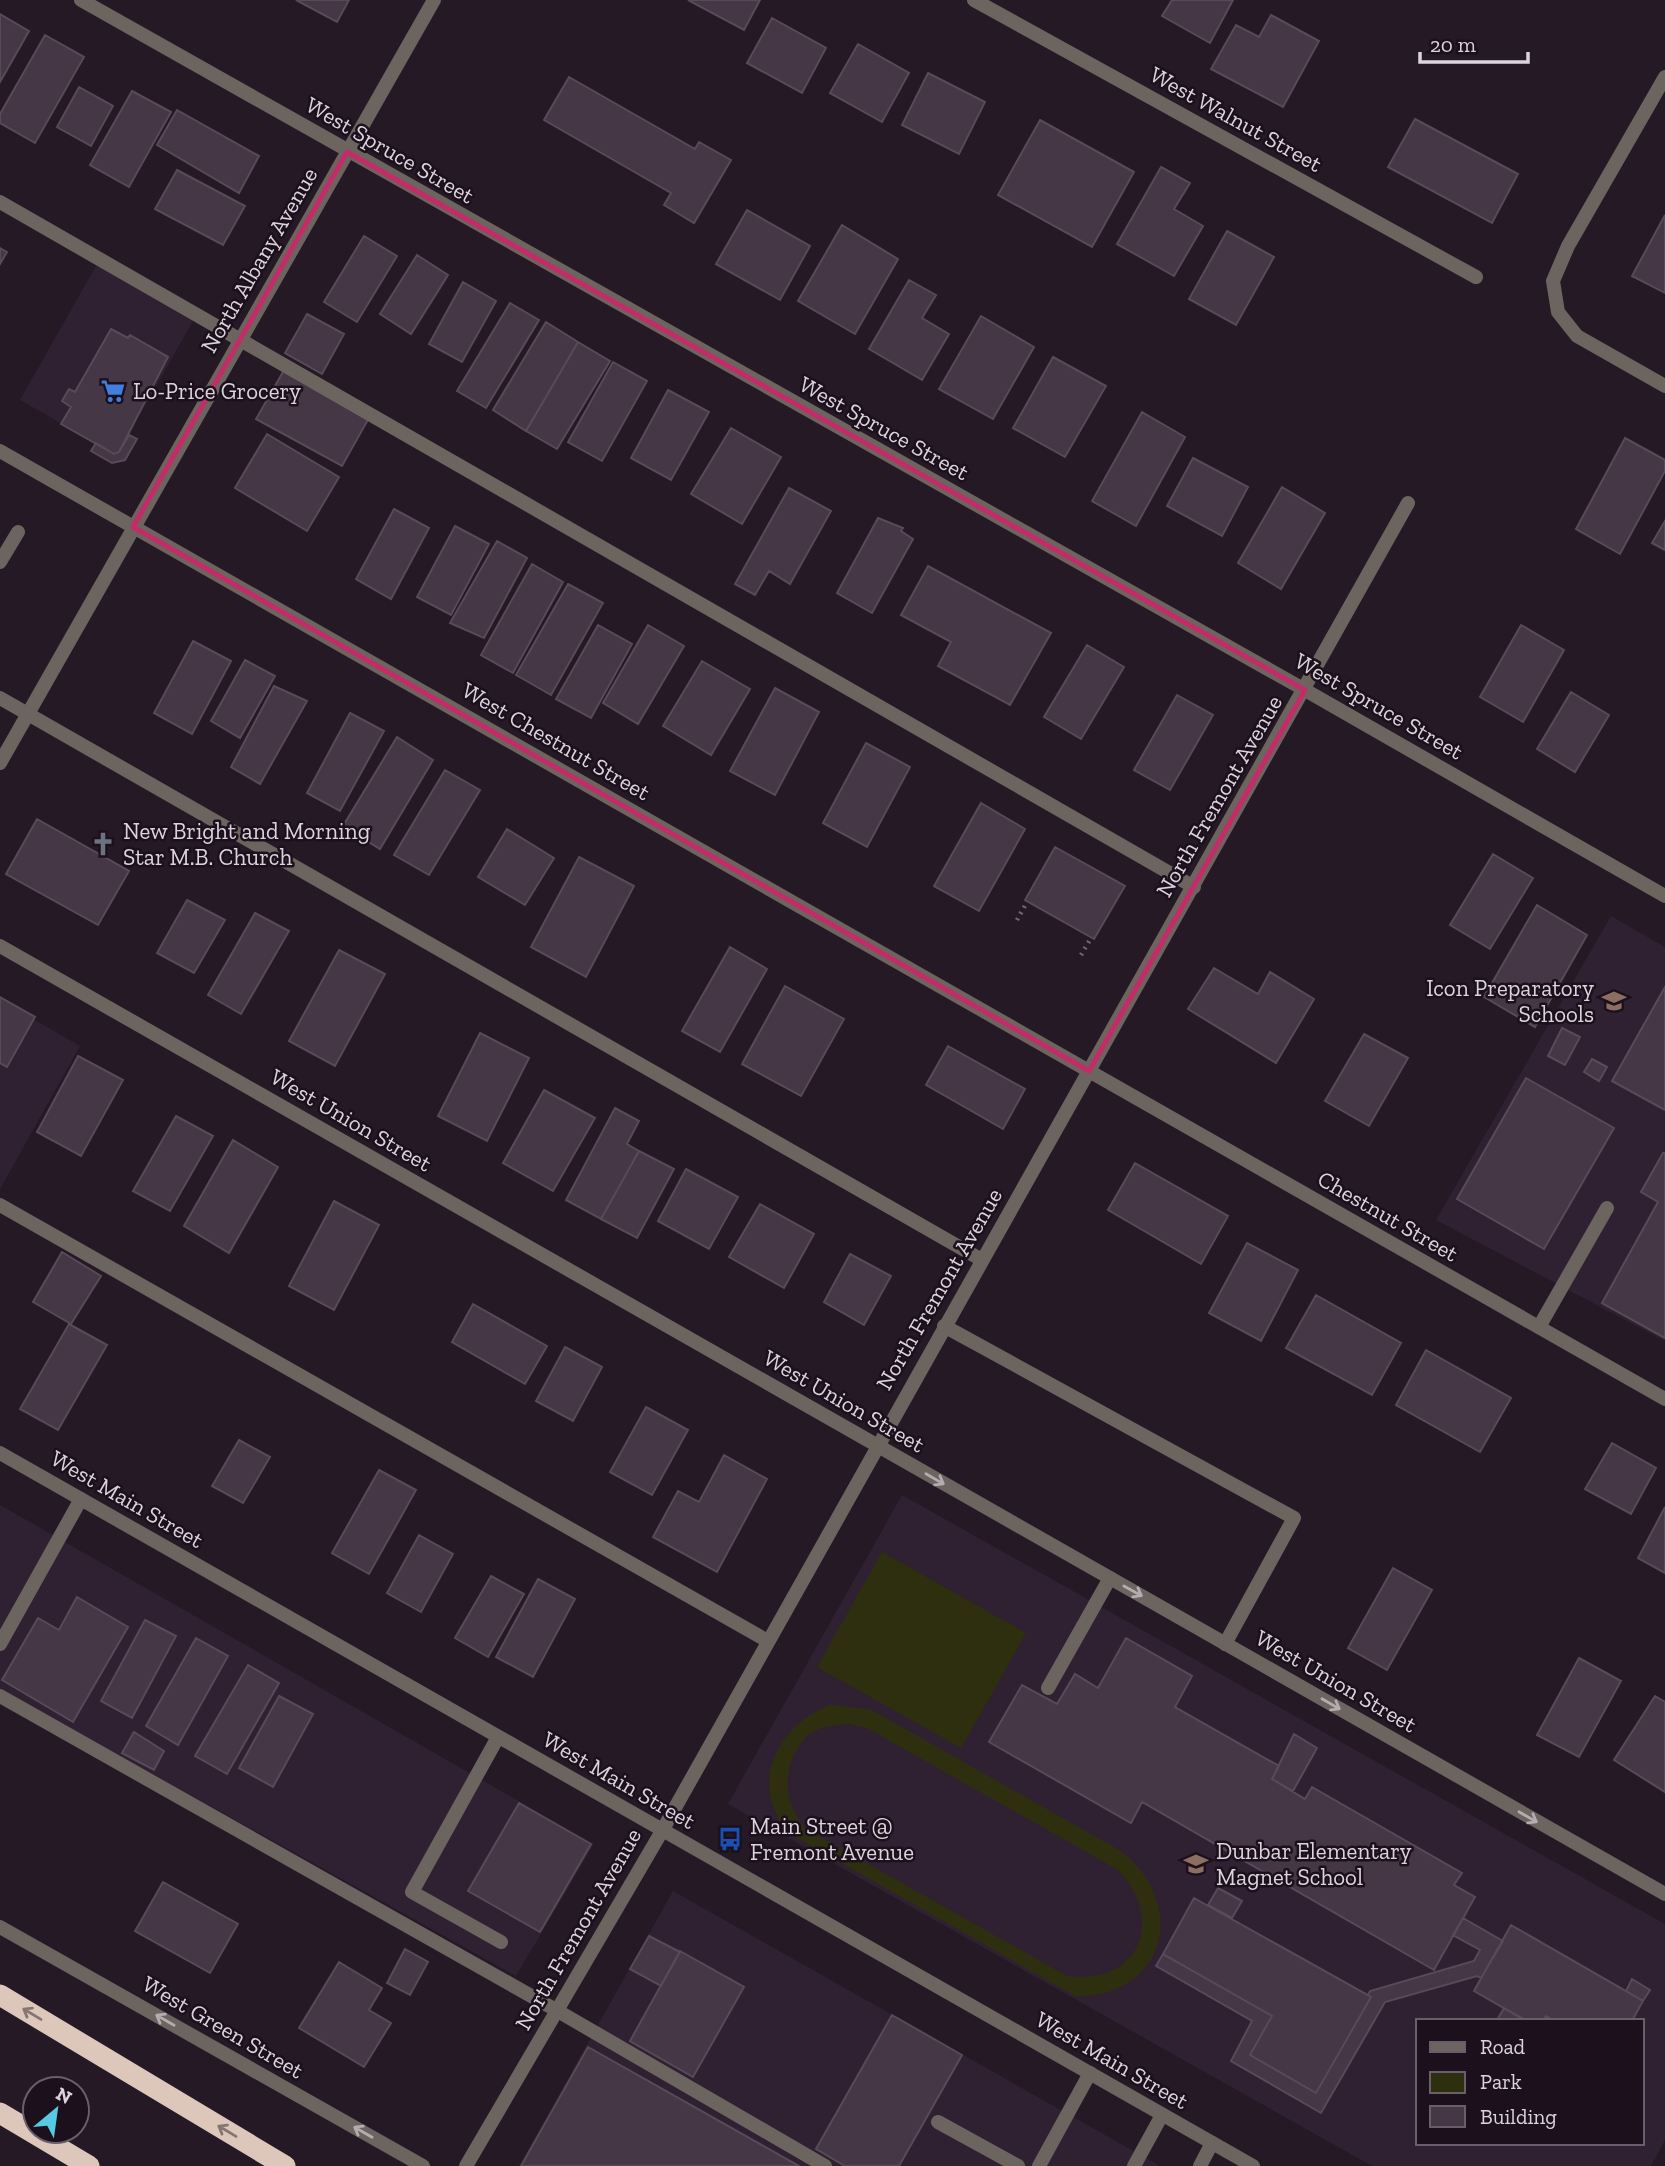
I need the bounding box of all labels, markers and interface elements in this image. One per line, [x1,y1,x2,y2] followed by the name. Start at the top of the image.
[1420,21,1528,65] scale bar
[1430,32,1476,57] text: 20 m
[1145,60,1327,178] street label: West Walnut Street
[301,90,480,210] street label: West Spruce Street
[195,162,323,358] street label: North Albany Avenue
[794,370,974,486] street label: West Spruce Street
[99,377,127,405] supermarket icon: Lo-Price Grocery
[133,377,301,405] place label: Lo-Price Grocery
[1290,646,1469,766] street label: West Spruce Street
[457,676,655,807] street label: West Chestnut Street
[1150,690,1288,902] street label: North Fremont Avenue
[123,817,371,871] place label: New Bright and Morning Star M.B. Church
[89,830,117,858] church icon: New Bright and Morning Star M.B. Church
[1426,974,1594,1028] place label: Icon Preparatory Schools
[1600,987,1628,1015] school or university icon: Icon Preparatory Schools
[265,1063,437,1178] street label: West Union Street
[1313,1164,1464,1268] street label: Chestnut Street
[870,1183,1008,1395] street label: North Fremont Avenue
[758,1344,930,1459] street label: West Union Street
[46,1444,209,1554] street label: West Main Street
[925,1472,945,1486] one-way arrow
[1122,1585,1143,1598] one-way arrow
[1250,1624,1422,1739] street label: West Union Street
[1320,1697,1340,1711] one-way arrow
[538,1725,701,1835] street label: West Main Street
[1518,1810,1538,1824] one-way arrow
[750,1812,914,1866] place label: Main Street @ Fremont Avenue
[509,1823,647,2035] street label: North Fremont Avenue
[716,1825,744,1853] bus stop icon: Main Street @ Fremont Avenue
[1216,1837,1412,1891] place label: Dunbar Elementary Magnet School
[1182,1850,1210,1878] school or university icon: Dunbar Elementary Magnet School
[138,1970,309,2085] street label: West Green Street
[1031,2005,1194,2115] street label: West Main Street
[22,2007,42,2021] one-way arrow
[156,2013,176,2027] one-way arrow
[1416,2019,1644,2145] legend
[1480,2034,1526,2059] text: Road
[1480,2069,1522,2094] text: Park
[21,2075,91,2145] north arrow
[52,2082,76,2109] text: N
[1480,2104,1557,2129] text: Building
[217,2124,237,2138] one-way arrow
[354,2125,374,2139] one-way arrow

